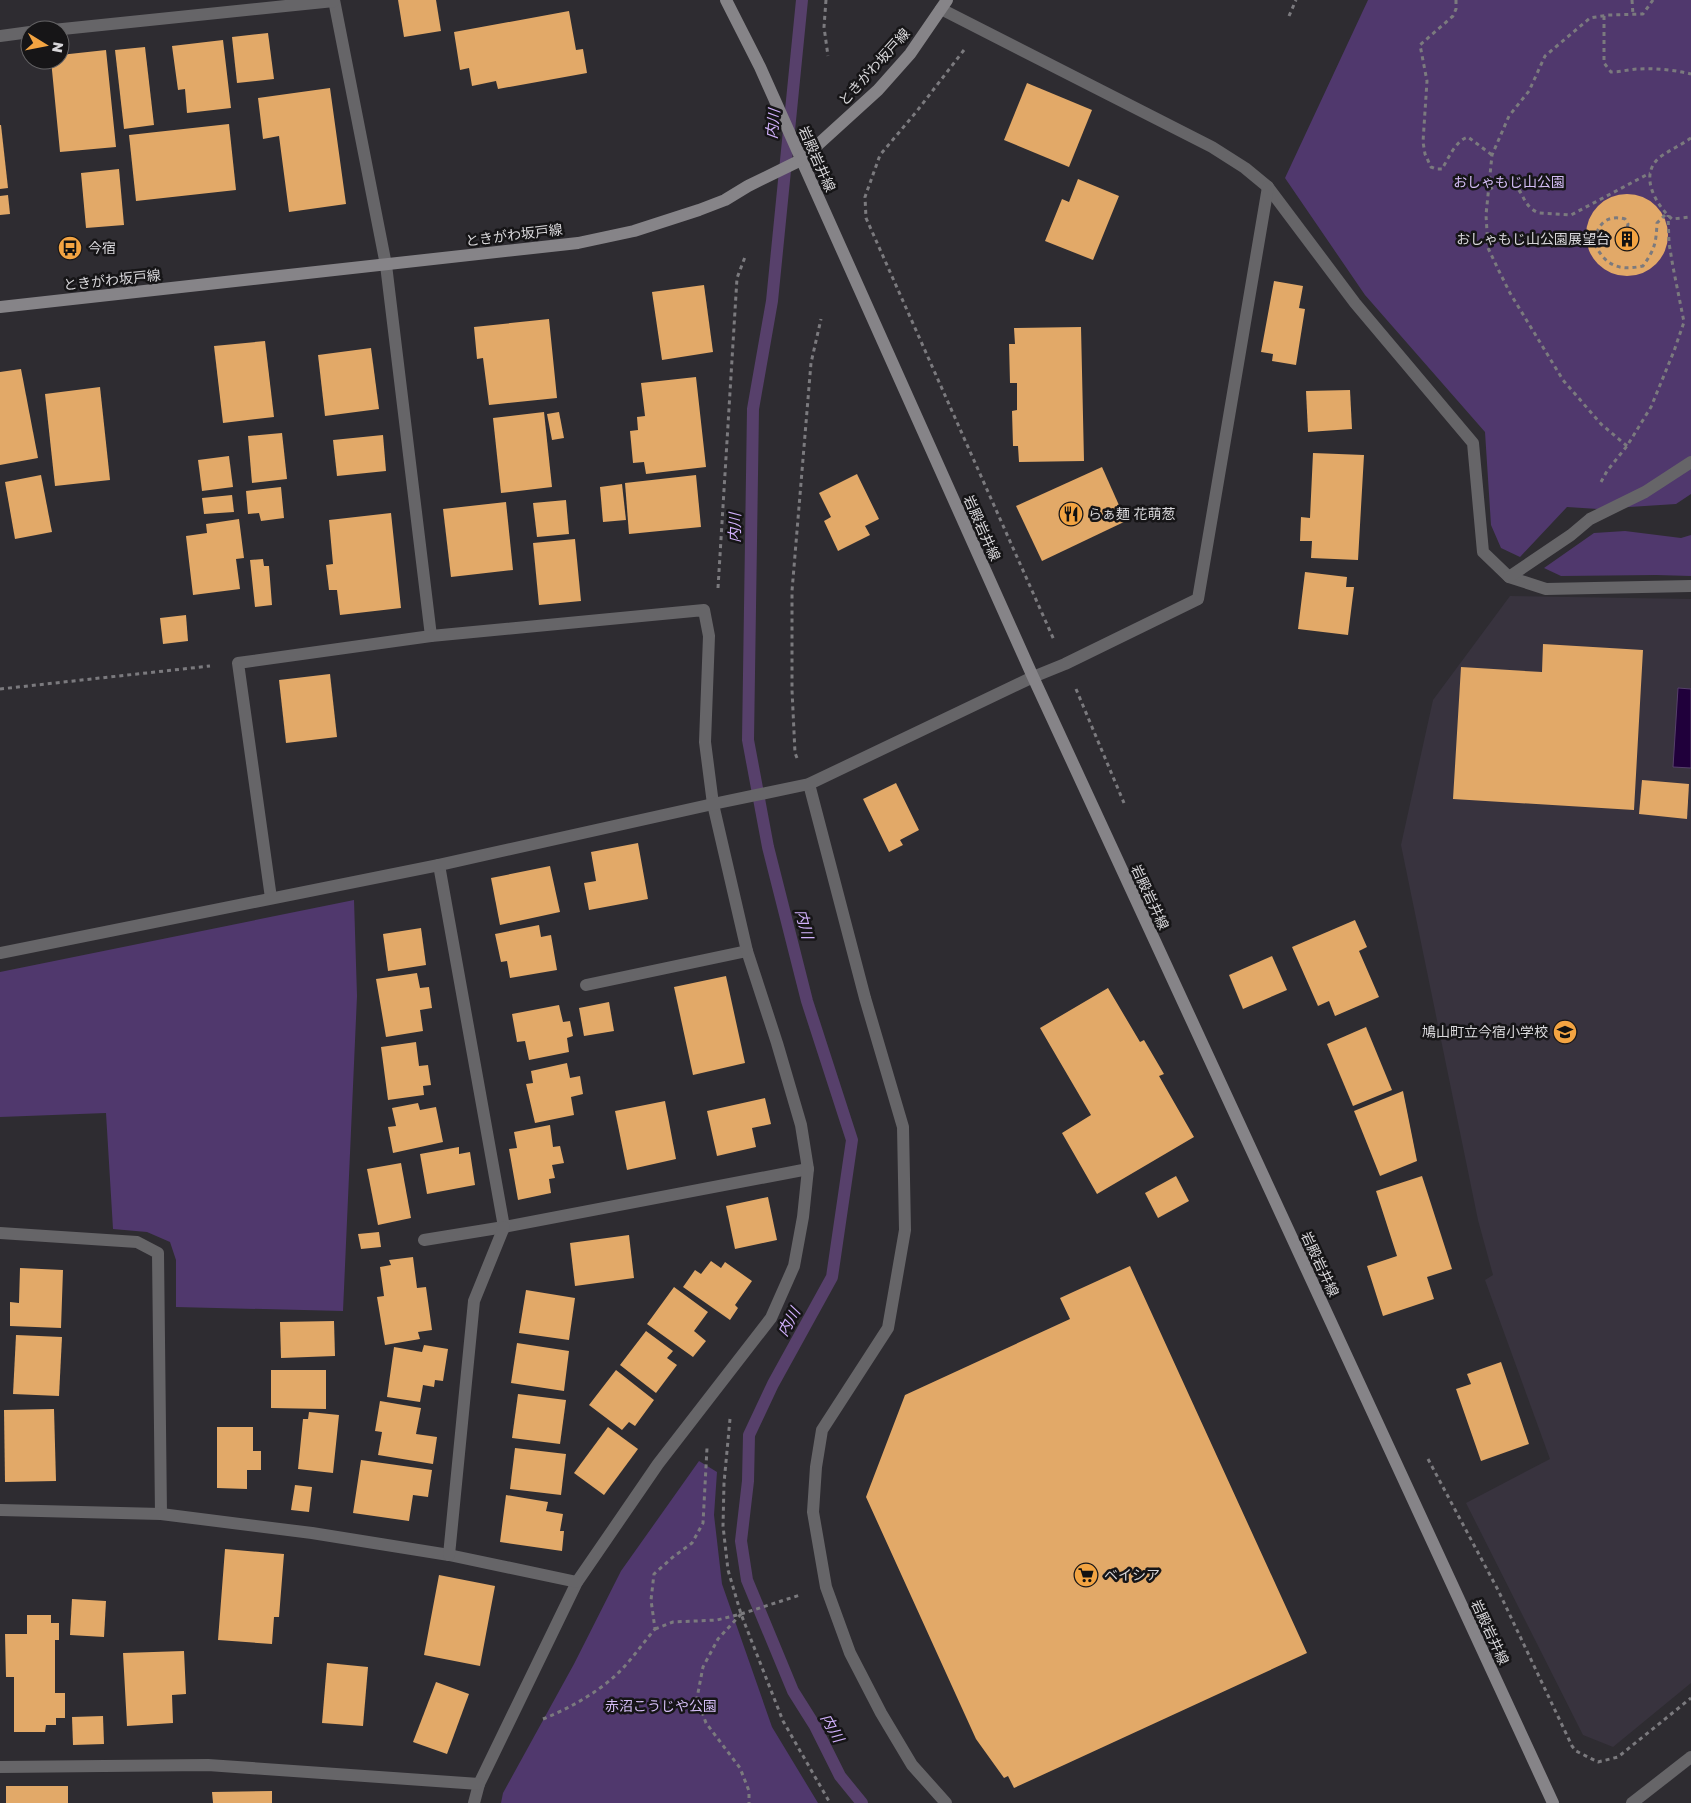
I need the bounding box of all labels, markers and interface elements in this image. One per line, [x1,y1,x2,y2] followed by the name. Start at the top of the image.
[20,20,70,70] north arrow
[835,25,913,109] street label: ときがわ坂戸線
[49,41,68,54] text: N
[761,106,783,140] water label: 内川
[795,123,839,194] street label: 岩殿岩井線
[1453,173,1565,190] park label: おしゃもじ山公園
[464,220,564,249] street label: ときがわ坂戸線
[1614,226,1640,252] building icon: おしゃもじ山公園展望台
[1456,230,1610,247] place label: おしゃもじ山公園展望台
[57,235,83,261] bus stop icon: 今宿
[88,239,116,256] place label: 今宿
[62,266,162,293] street label: ときがわ坂戸線
[960,492,1004,563] street label: 岩殿岩井線
[1058,501,1084,527] restaurant icon: らぁ麺 花萌葱
[1088,505,1176,522] place label: らぁ麺 花萌葱
[725,511,743,543] water label: 内川
[1128,861,1173,932] street label: 岩殿岩井線
[793,907,818,942] water label: 内川
[1552,1019,1578,1045] school or university icon: 鳩山町立今宿小学校
[1422,1023,1548,1040] place label: 鳩山町立今宿小学校
[1298,1228,1343,1299] street label: 岩殿岩井線
[773,1302,804,1339] water label: 内川
[1073,1562,1099,1588] supermarket icon: ベイシア
[1104,1566,1160,1583] place label: ベイシア
[1468,1596,1513,1667] street label: 岩殿岩井線
[605,1697,717,1714] park label: 赤沼こうじや公園
[818,1710,849,1747] water label: 内川

